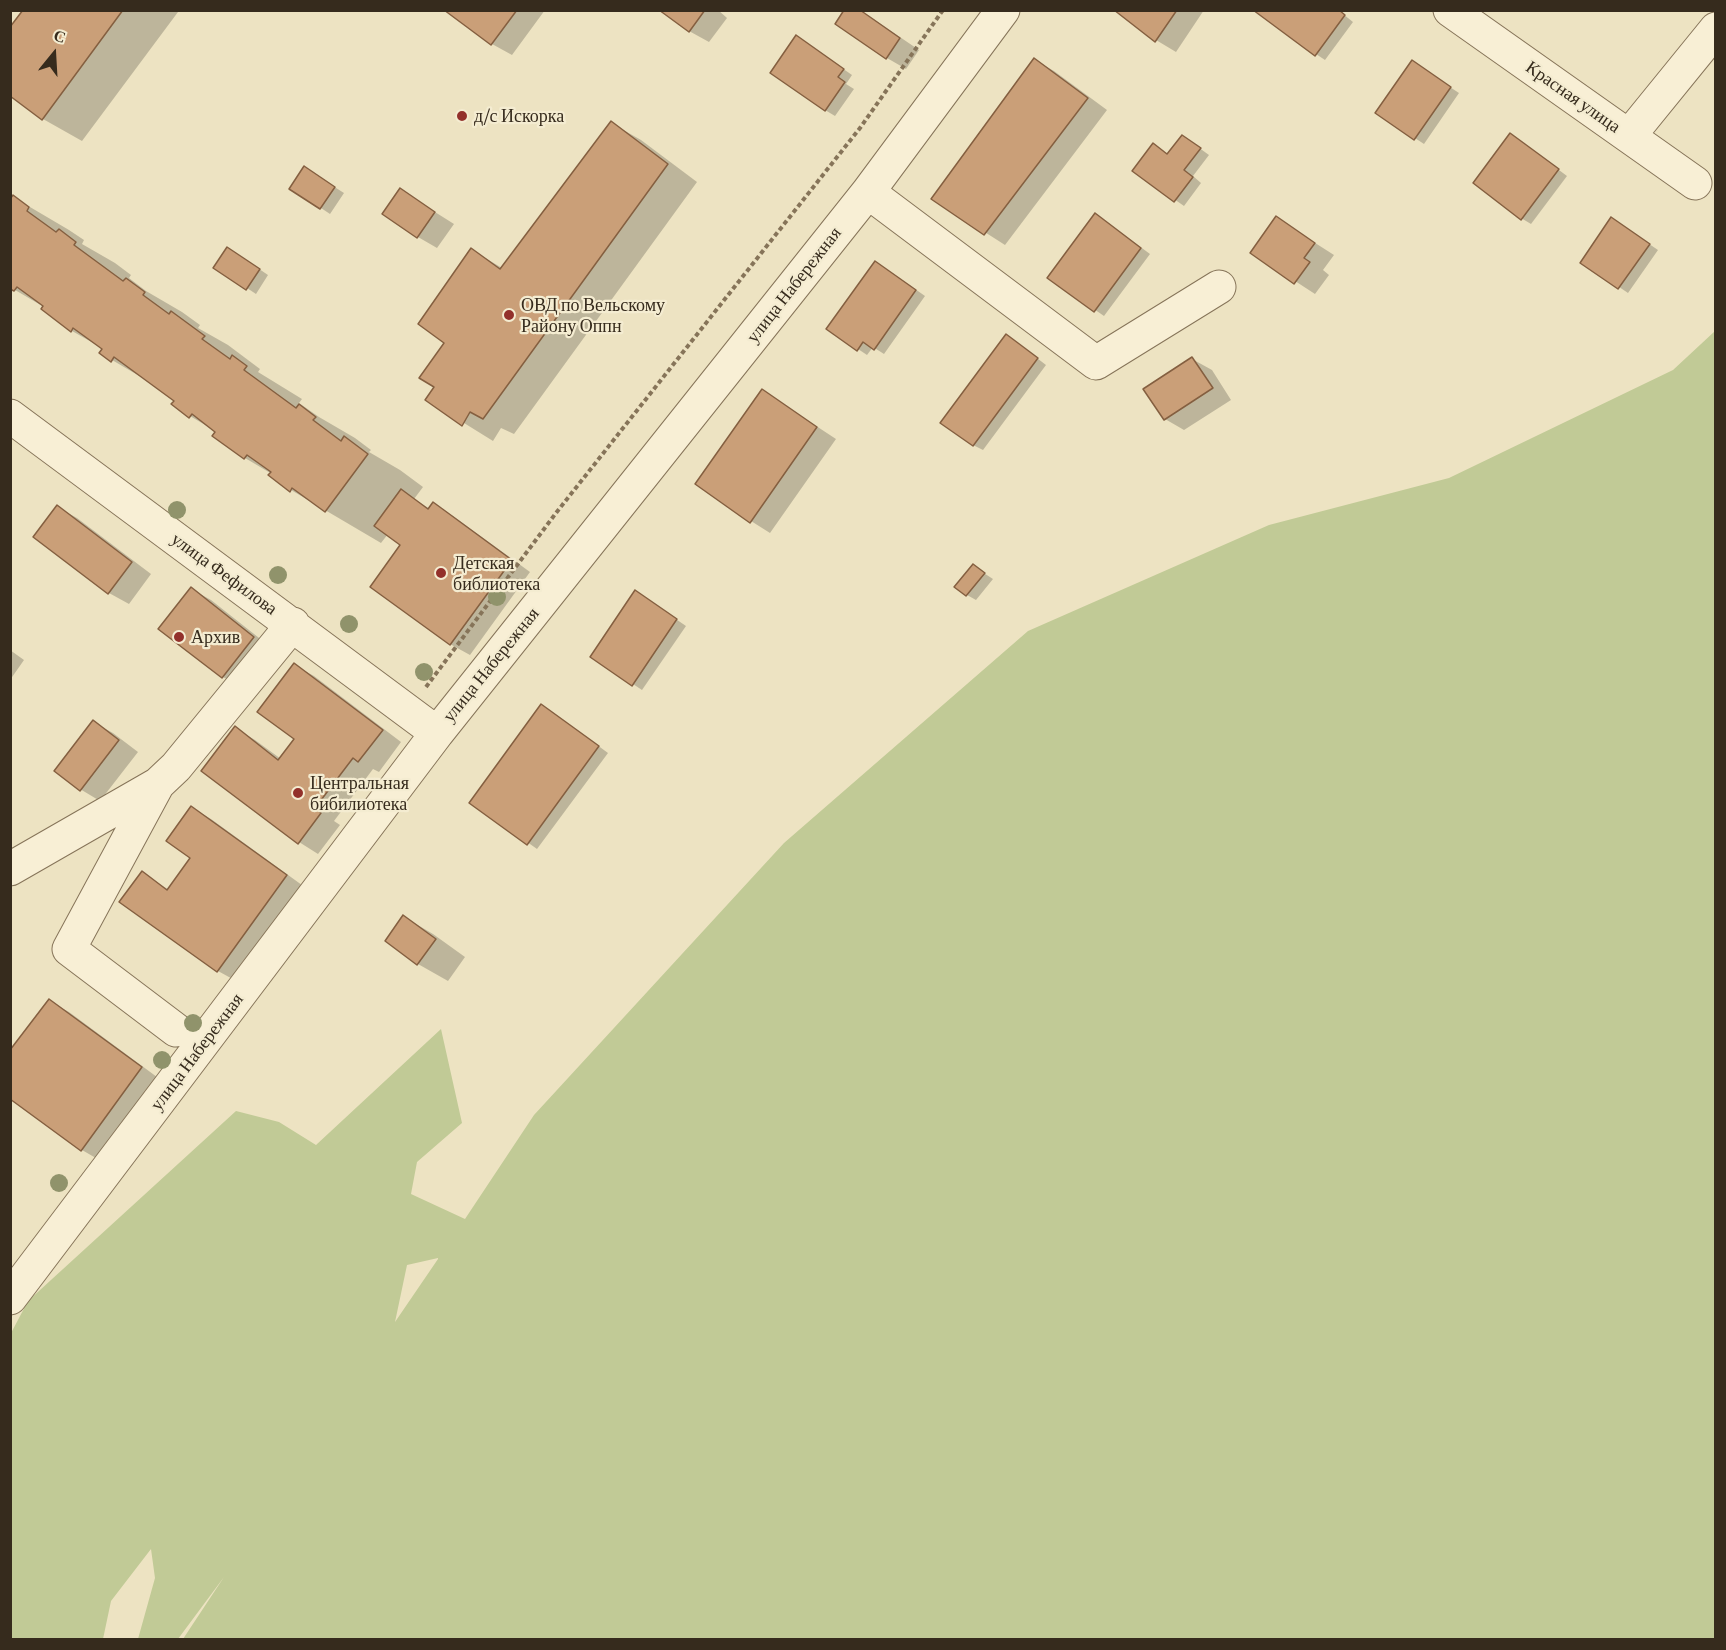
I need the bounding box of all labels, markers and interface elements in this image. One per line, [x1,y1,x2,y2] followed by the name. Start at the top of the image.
[24,24,84,84] north arrow
[52,27,68,46] text: С
[1521,56,1625,138] street label: Красная улица
[474,105,564,127] place label: д/с Искорка
[455,109,469,123] marker: д/с Искорка
[742,223,846,347] street label: улица Набережная
[521,294,665,336] place label: ОВД по Вельскому Району Оппн
[502,308,516,322] marker: ОВД по Вельскому Району Оппн
[167,528,281,620] street label: улица Фефилова
[453,552,540,594] place label: Детская библиотека
[434,566,448,580] marker: Детская библиотека
[438,603,544,727] street label: улица Набережная
[191,626,240,648] place label: Архив
[172,630,186,644] marker: Архив
[310,772,409,814] place label: Центральная бибилиотека
[291,786,305,800] marker: Центральная бибилиотека
[146,989,248,1115] street label: улица Набережная

